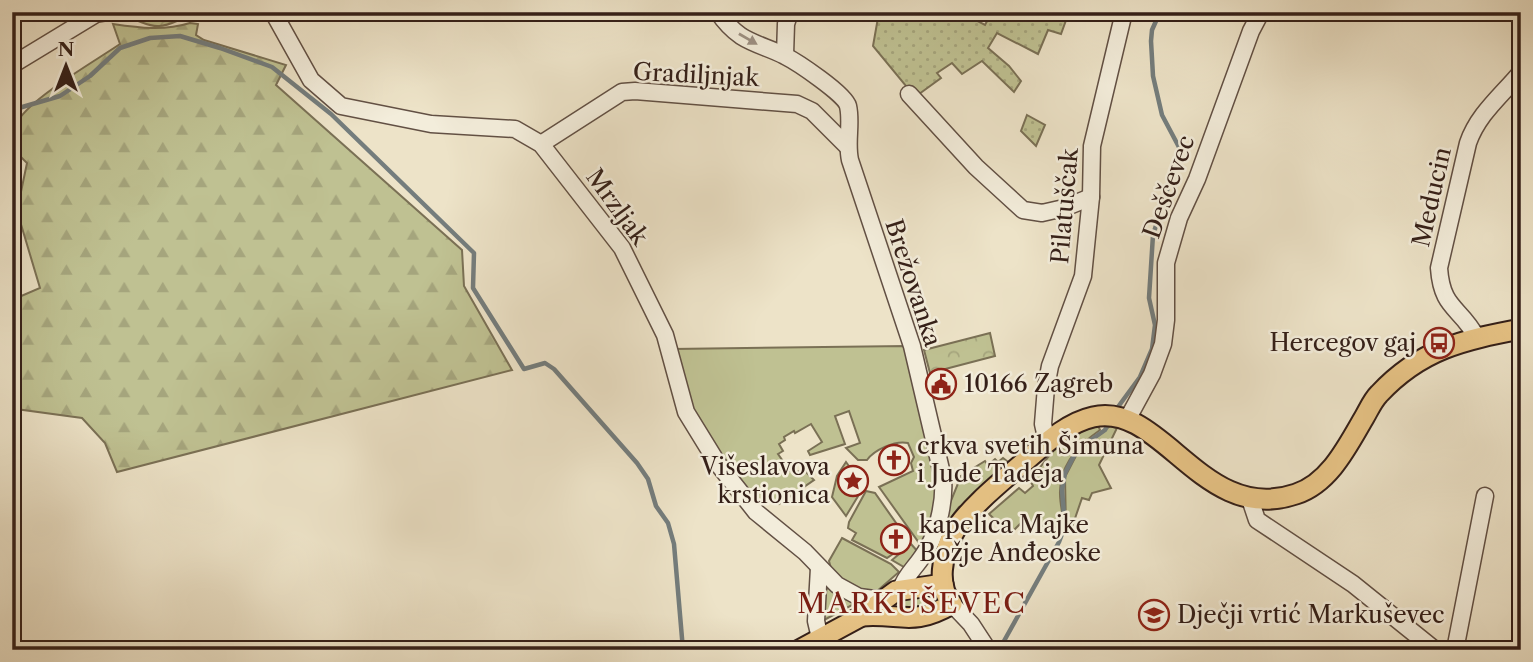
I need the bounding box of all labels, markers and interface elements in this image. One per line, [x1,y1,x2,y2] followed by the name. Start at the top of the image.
[32,32,102,102] north arrow
[738,33,757,45] one-way arrow
[58,38,74,61] text: N
[632,57,761,92] street label: Gradiljnjak
[1137,131,1201,242] street label: Deščevec
[1406,144,1457,250] street label: Meducin
[1045,146,1084,265] street label: Pilatuščak
[580,163,655,251] street label: Mrzljak
[879,215,948,351] street label: Brežovanka
[1422,326,1456,360] bus stop icon: Hercegov gaj
[1269,328,1416,357] place label: Hercegov gaj
[924,367,958,401] public building icon: 10166 Zagreb
[964,369,1113,398] place label: 10166 Zagreb
[917,430,1144,488] place label: crkva svetih Šimuna i Jude Tadeja
[877,443,911,477] church icon: crkva svetih Šimuna i Jude Tadeja
[700,452,830,509] place label: Višeslavova krstionica
[836,464,870,498] place icon: Višeslavova krstionica
[919,510,1101,567] place label: kapelica Majke Božje Anđeoske
[879,522,913,556] church icon: kapelica Majke Božje Anđeoske
[797,585,1027,620] district label: MARKUŠEVEC
[1137,598,1171,632] school or university icon: Dječji vrtić Markuševec
[1177,600,1445,629] place label: Dječji vrtić Markuševec

